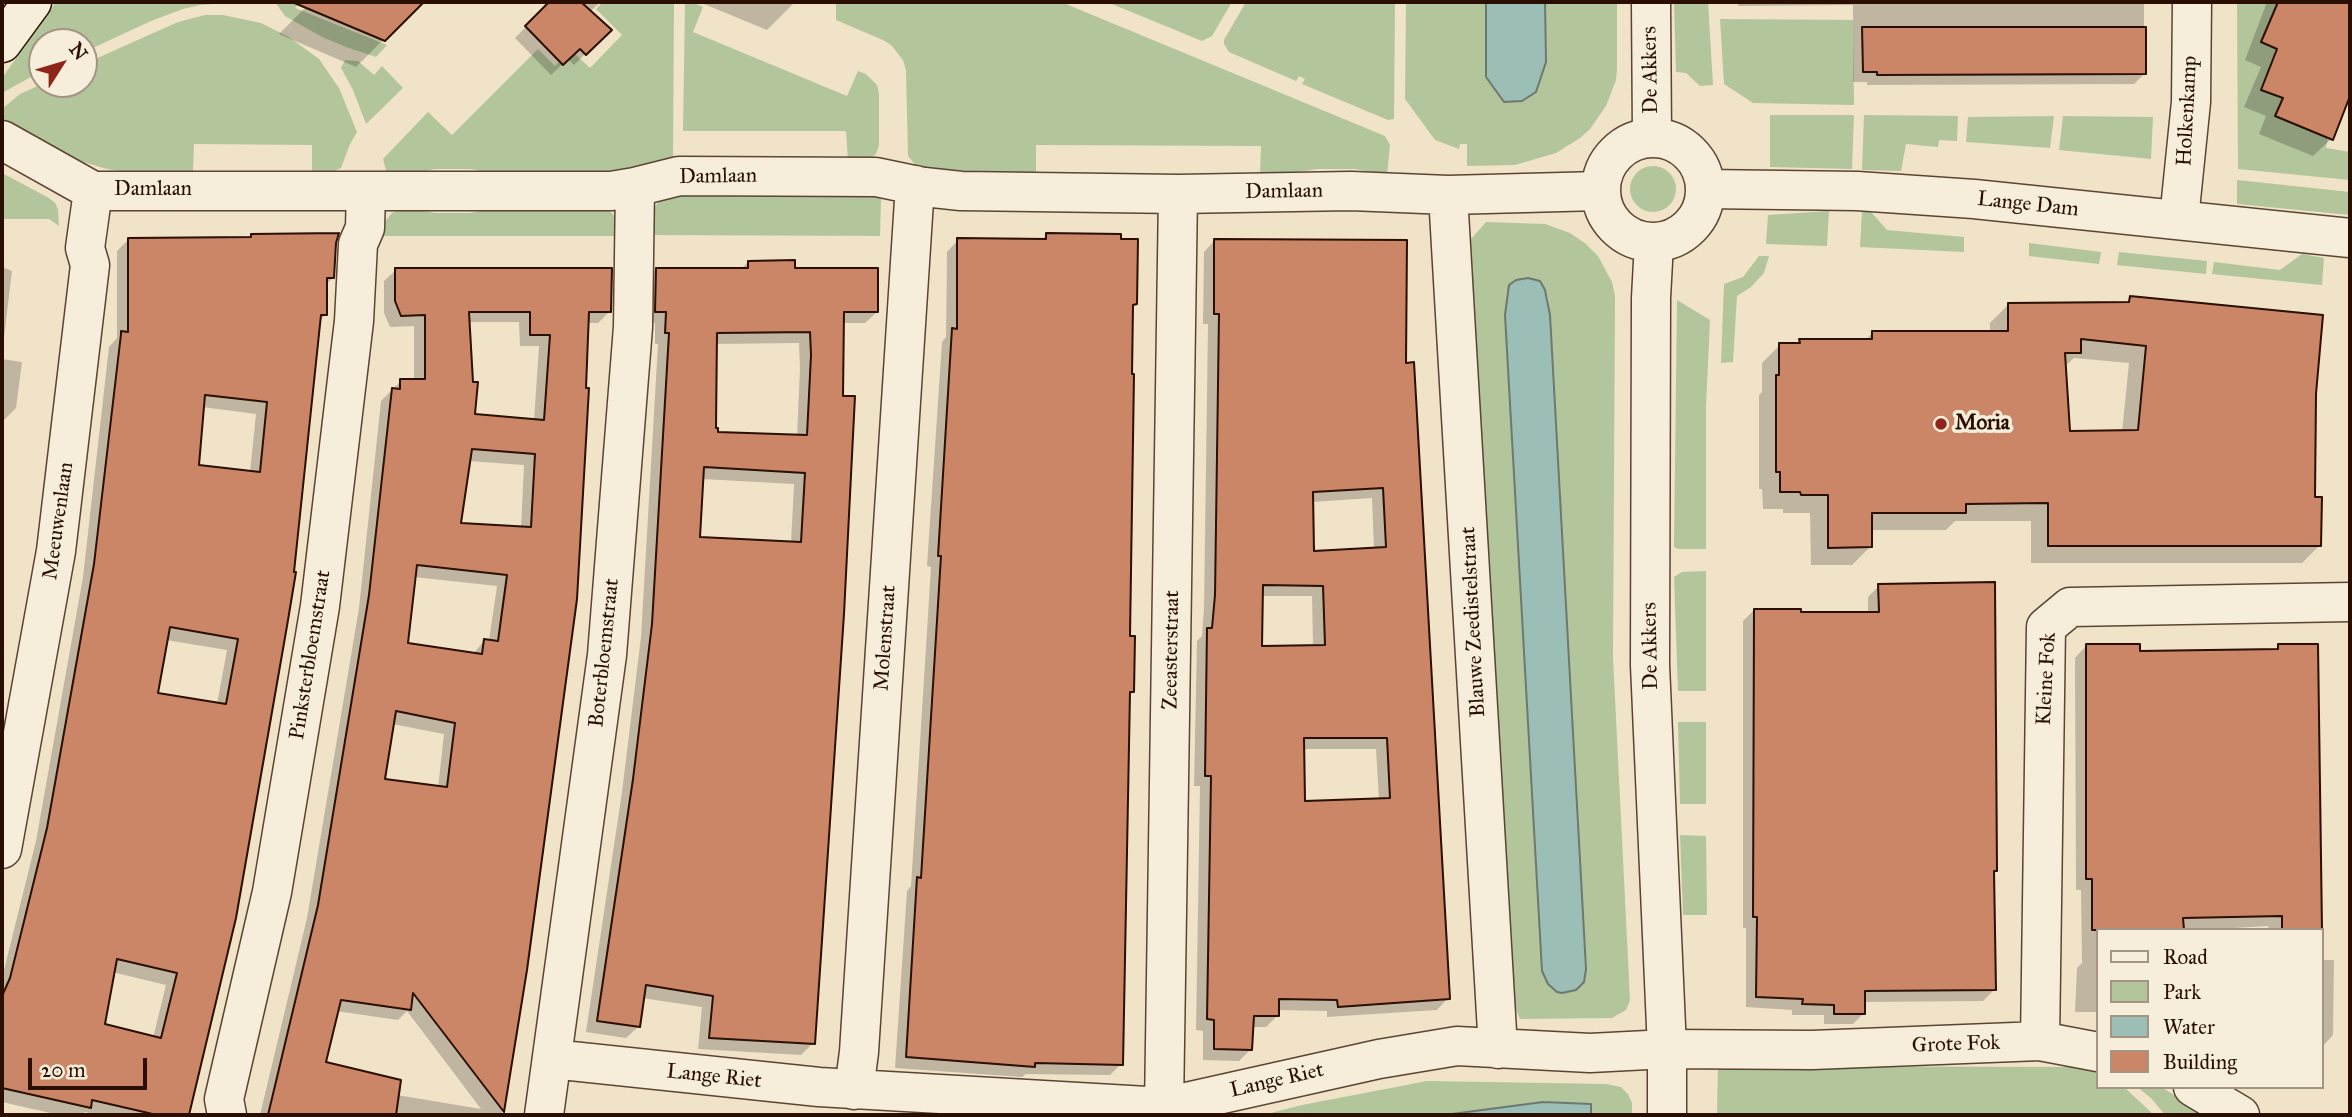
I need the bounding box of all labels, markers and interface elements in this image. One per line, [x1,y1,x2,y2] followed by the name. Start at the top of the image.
[1638,26,1664,114] street label: De Akkers
[28,28,98,98] north arrow
[65,38,93,65] text: N
[2173,55,2203,167] street label: Holkenkamp
[679,164,757,190] street label: Damlaan
[114,177,192,203] street label: Damlaan
[1245,179,1323,205] street label: Damlaan
[1976,187,2080,223] street label: Lange Dam
[1955,411,2010,437] place label: Moria
[1933,416,1949,432] marker: Moria
[38,461,80,581] street label: Meeuwenlaan
[1456,526,1492,718] street label: Blauwe Zeedistelstraat
[285,568,337,742] street label: Pinksterbloemstraat
[585,577,625,729] street label: Boterbloemstraat
[870,584,902,692] street label: Molenstraat
[1158,590,1186,710] street label: Zeeasterstraat
[1638,602,1664,690] street label: De Akkers
[2032,632,2062,726] street label: Kleine Fok
[2096,928,2324,1089] legend
[2163,944,2208,970] text: Road
[2163,979,2201,1005] text: Park
[2163,1014,2215,1040] text: Water
[1911,1031,2001,1059] street label: Grote Fok
[32,1044,150,1088] scale bar
[2163,1049,2237,1075] text: Building
[41,1057,86,1083] text: 20 m
[1228,1058,1326,1104] street label: Lange Riet
[665,1059,763,1095] street label: Lange Riet

